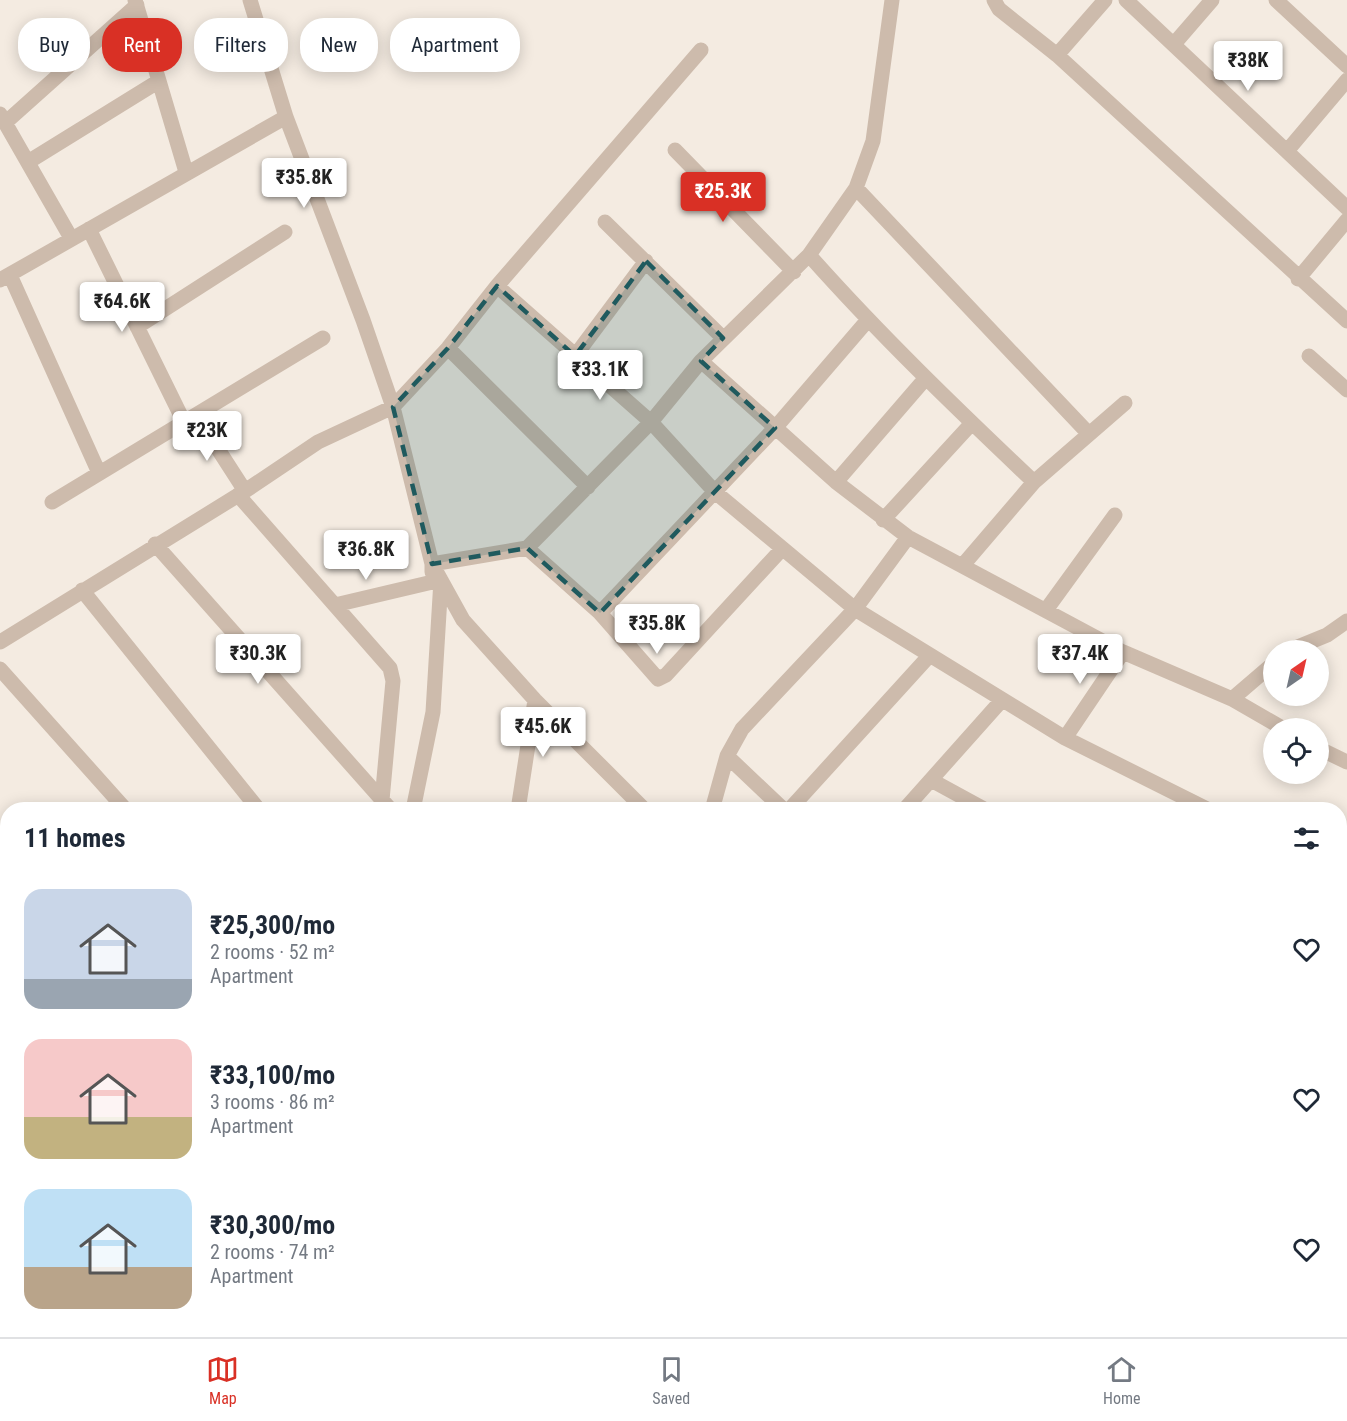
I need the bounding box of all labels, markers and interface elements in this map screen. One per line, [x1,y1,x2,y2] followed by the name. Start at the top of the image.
[18,18,90,72] chip: Buy
[102,18,182,72] chip: Rent
[194,18,288,72] chip: Filters
[300,18,378,72] chip: New
[390,18,520,72] chip: Apartment
[1212,41,1284,92] pin: ₹38K
[1228,48,1268,72] text: ₹38K
[255,158,353,209] pin: ₹35.8K
[276,165,332,189] text: ₹35.8K
[674,172,772,223] pin: ₹25.3K
[695,179,751,203] text: ₹25.3K
[73,282,171,333] pin: ₹64.6K
[94,289,150,313] text: ₹64.6K
[551,350,649,401] pin: ₹33.1K
[572,357,628,381] text: ₹33.1K
[171,411,243,462] pin: ₹23K
[187,418,227,442] text: ₹23K
[317,530,415,581] pin: ₹36.8K
[338,537,394,561] text: ₹36.8K
[608,604,706,655] pin: ₹35.8K
[629,611,685,635] text: ₹35.8K
[209,634,307,685] pin: ₹30.3K
[1031,634,1129,685] pin: ₹37.4K
[1263,640,1329,706] north arrow
[1263,640,1329,784] map controls
[230,641,286,665] text: ₹30.3K
[1052,641,1108,665] text: ₹37.4K
[494,707,592,758] pin: ₹45.6K
[515,714,571,738] text: ₹45.6K
[1263,718,1329,784] button: locate
[1290,822,1323,855] icon: filters
[24,823,126,853] text: 11 homes
[210,910,335,940] text: ₹25,300/mo
[72,913,144,985] icon: home
[1290,933,1323,966] icon: heart
[210,940,335,964] text: 2 rooms · 52 m²
[210,964,294,988] text: Apartment
[210,1060,335,1090] text: ₹33,100/mo
[72,1063,144,1135] icon: home
[1290,1083,1323,1116] icon: heart
[210,1090,335,1114] text: 3 rooms · 86 m²
[210,1114,294,1138] text: Apartment
[210,1210,335,1240] text: ₹30,300/mo
[72,1213,144,1285] icon: home
[1290,1233,1323,1266] icon: heart
[210,1240,335,1264] text: 2 rooms · 74 m²
[210,1264,294,1288] text: Apartment
[206,1353,239,1408] tab: Map
[652,1353,690,1408] tab: Saved
[1103,1353,1141,1408] tab: Home

